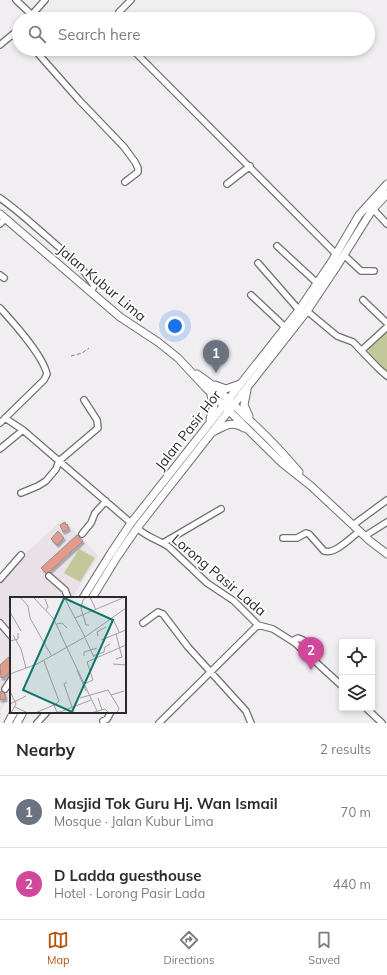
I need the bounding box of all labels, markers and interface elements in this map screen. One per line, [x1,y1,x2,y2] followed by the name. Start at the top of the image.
[12,12,375,56] search box
[26,23,48,45] icon: search
[58,25,140,44] text: Search here
[54,241,150,325] street label: Jalan Kubur Lima
[165,316,185,336] your location
[203,340,229,373] pin: 1
[151,386,225,474] street label: Jalan Pasir Hor
[168,530,270,620] street label: Lorong Pasir Lada
[10,597,126,713] inset map
[298,637,324,670] pin: 2
[339,639,375,711] map controls
[339,639,375,675] button: locate
[339,675,375,711] button: layers
[16,739,75,760] text: Nearby
[320,741,371,757] text: 2 results
[54,794,278,813] text: Masjid Tok Guru Hj. Wan Ismail
[25,804,33,820] text: 1
[341,804,371,820] text: 70 m
[54,813,214,829] text: Mosque · Jalan Kubur Lima
[54,866,201,885] text: D Ladda guesthouse
[25,876,33,892] text: 2
[333,876,371,892] text: 440 m
[54,885,205,901] text: Hotel · Lorong Pasir Lada
[47,929,70,967] tab: Map
[164,929,214,967] tab: Directions
[308,929,340,967] tab: Saved

